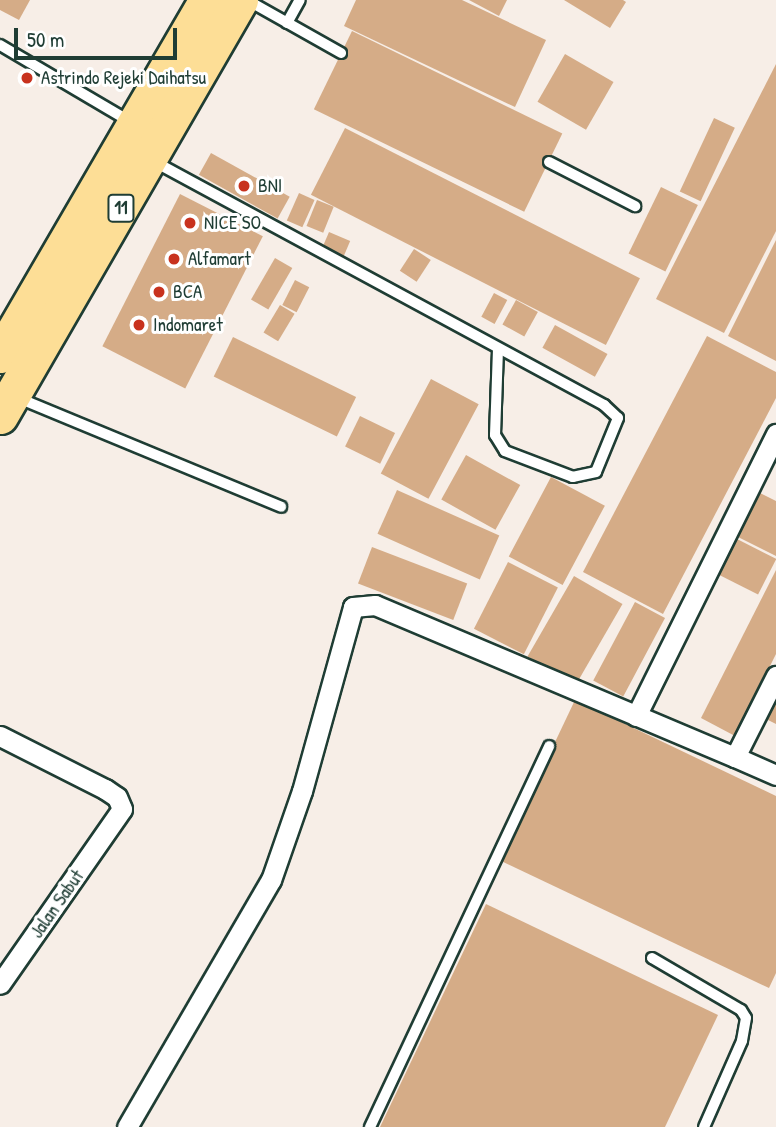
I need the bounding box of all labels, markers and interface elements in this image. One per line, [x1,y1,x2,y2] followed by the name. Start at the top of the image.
[18,14,180,58] scale bar
[27,25,64,54] text: 50 m
[41,67,206,89] place label: Astrindo Rejeki Daihatsu
[19,70,35,86] marker: Astrindo Rejeki Daihatsu
[258,175,282,197] place label: BNI
[236,178,252,194] marker: BNI
[107,194,135,223] road number: 11
[204,212,261,234] place label: NICE SO
[182,215,198,231] marker: NICE SO
[188,248,251,270] place label: Alfamart
[166,251,182,267] marker: Alfamart
[173,281,202,303] place label: BCA
[151,284,167,300] marker: BCA
[153,314,223,336] place label: Indomaret
[131,317,147,333] marker: Indomaret
[25,865,89,943] street label: Jalan Sabut

